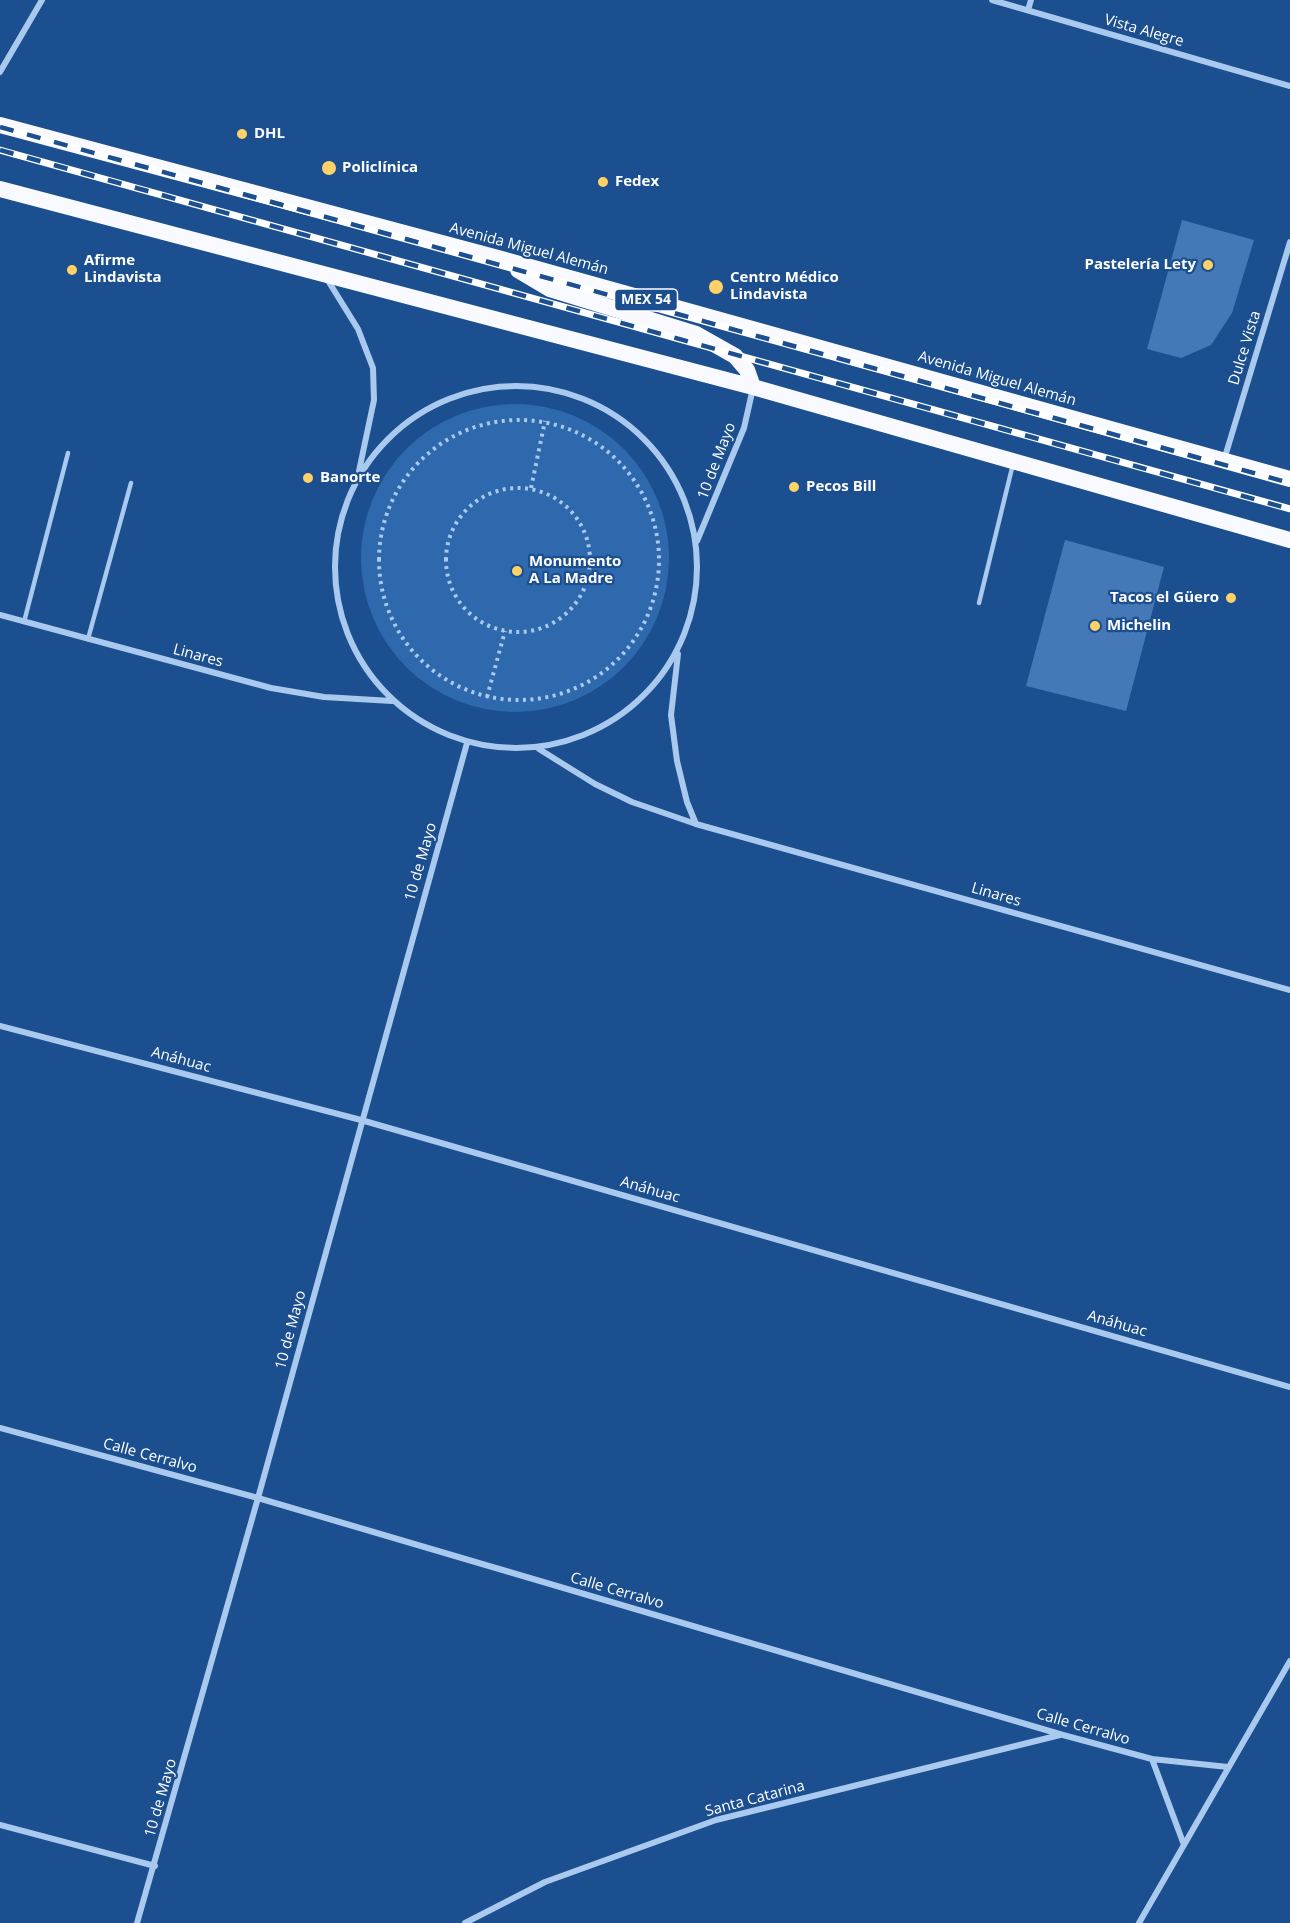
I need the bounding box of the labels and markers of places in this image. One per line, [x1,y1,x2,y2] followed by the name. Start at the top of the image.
[254,125,285,143] place label: DHL
[235,127,249,141] marker: DHL
[320,159,338,177] marker: Policlínica
[342,159,418,177] place label: Policlínica
[615,173,659,191] place label: Fedex
[596,175,610,189] marker: Fedex
[84,252,162,287] place label: Afirme Lindavista
[1085,256,1196,274] place label: Pastelería Lety
[1201,258,1215,272] marker: Pastelería Lety
[65,263,79,277] marker: Afirme Lindavista
[730,269,839,304] place label: Centro Médico Lindavista
[707,278,725,296] marker: Centro Médico Lindavista
[320,469,380,487] place label: Banorte
[301,471,315,485] marker: Banorte
[806,478,876,496] place label: Pecos Bill
[787,480,801,494] marker: Pecos Bill
[529,553,621,588] place label: Monumento A La Madre
[510,564,524,578] marker: Monumento A La Madre
[1110,589,1219,607] place label: Tacos el Güero
[1224,591,1238,605] marker: Tacos el Güero
[1107,617,1171,635] place label: Michelin
[1088,619,1102,633] marker: Michelin

